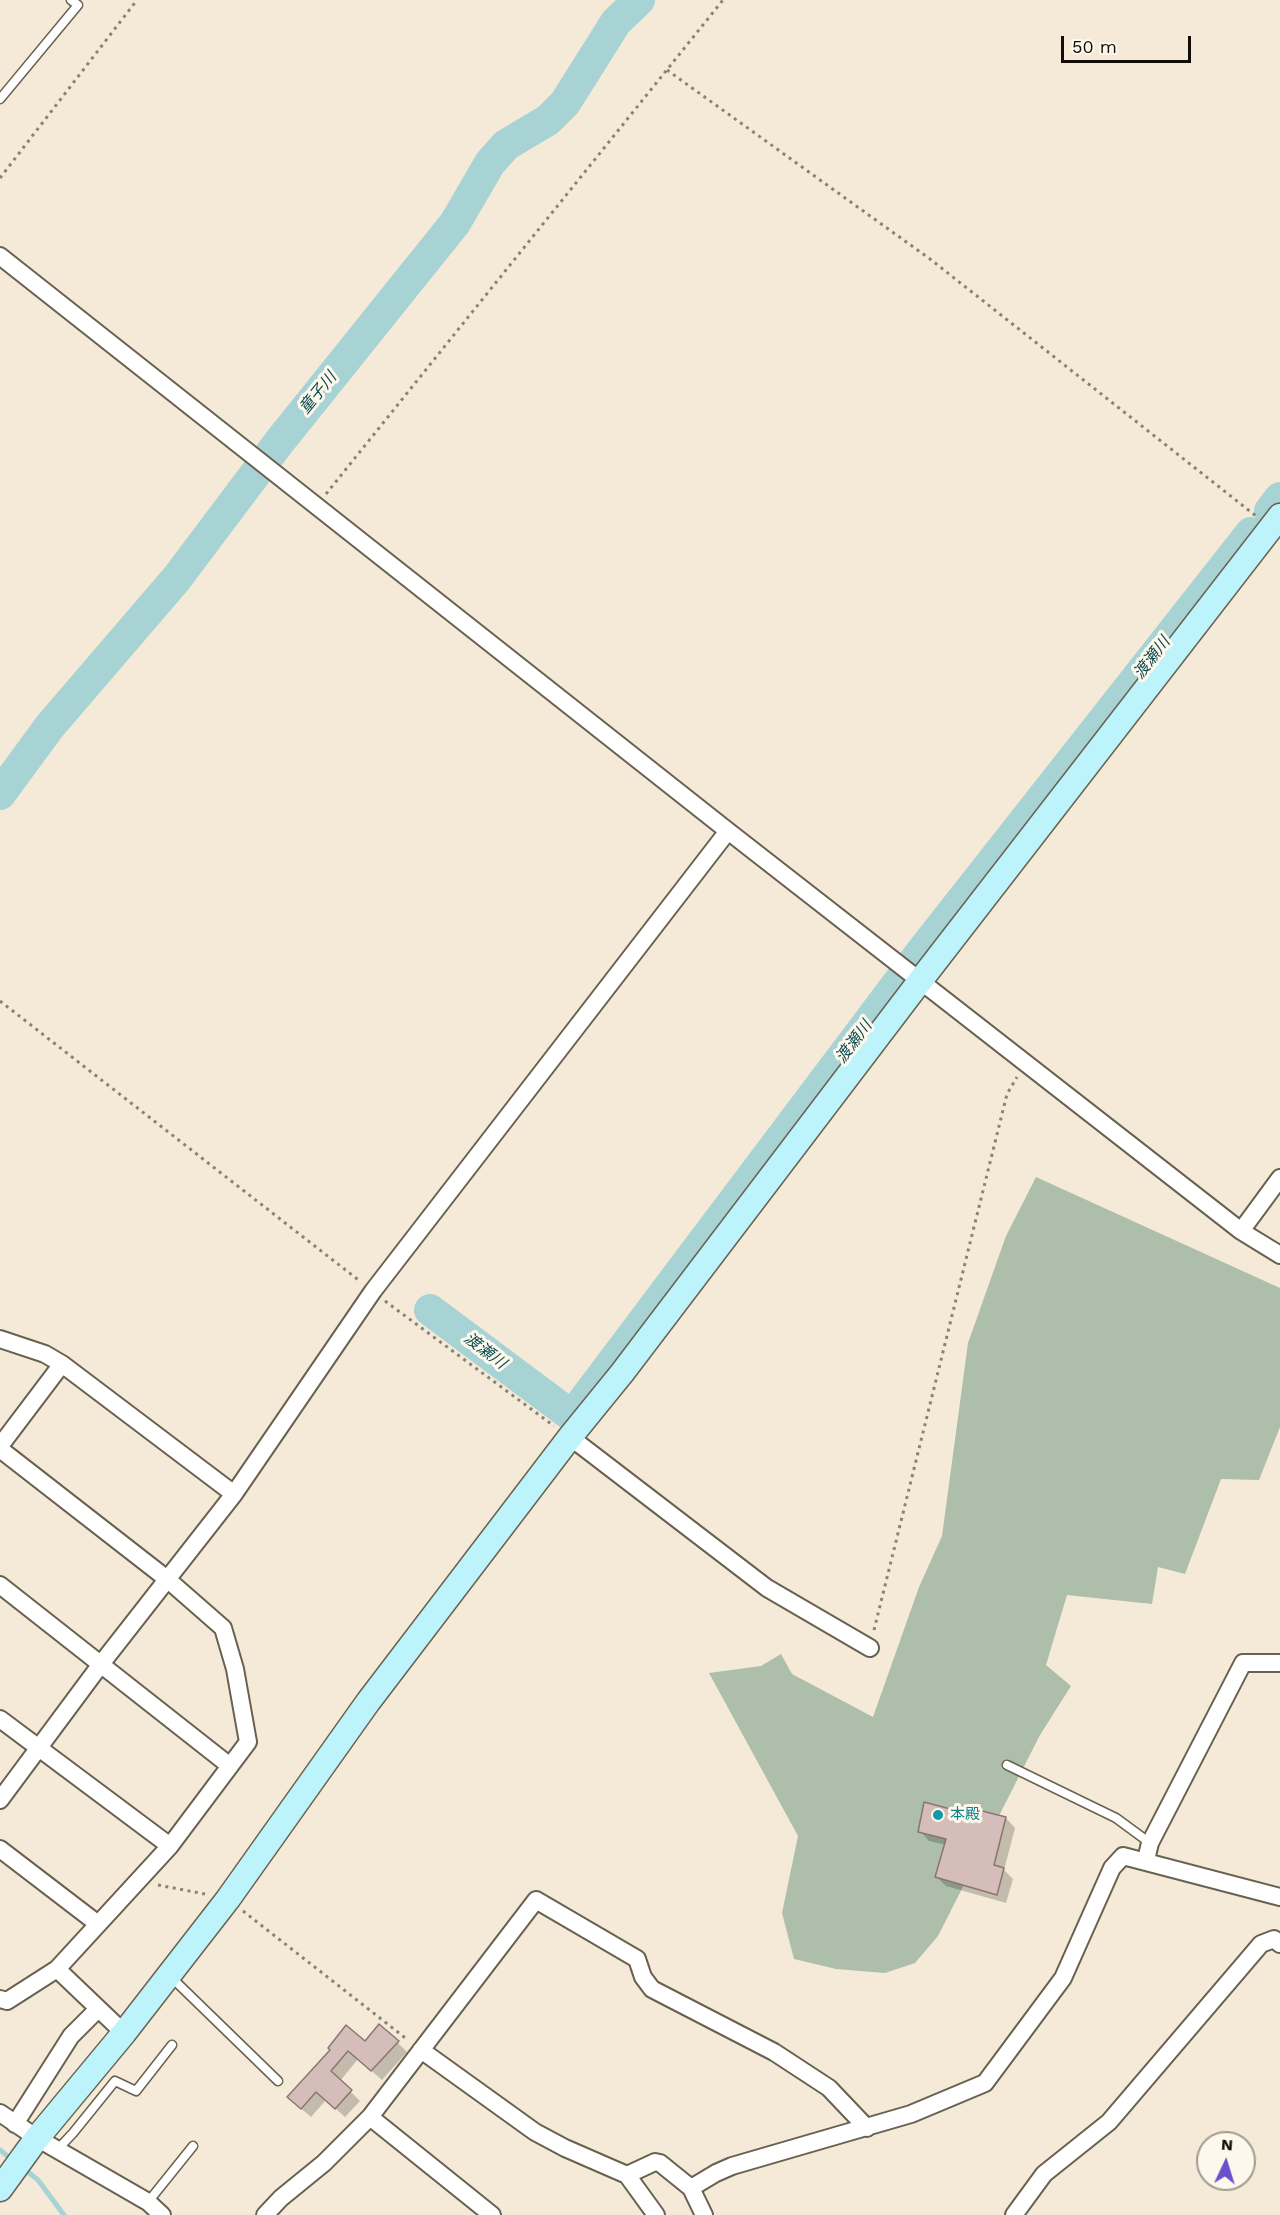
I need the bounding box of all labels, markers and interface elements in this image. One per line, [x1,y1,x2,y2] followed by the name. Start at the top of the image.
[1064,24,1194,62] scale bar
[1072,36,1117,57] text: 50 m
[295,368,341,418] water label: 童子川
[1130,633,1174,683] water label: 渡瀬川
[832,1017,876,1067] water label: 渡瀬川
[460,1329,510,1373] water label: 渡瀬川
[950,1806,980,1824] place label: 本殿
[931,1808,945,1822] marker: 本殿
[1196,2131,1256,2191] north arrow
[1221,2135,1234,2154] text: N

